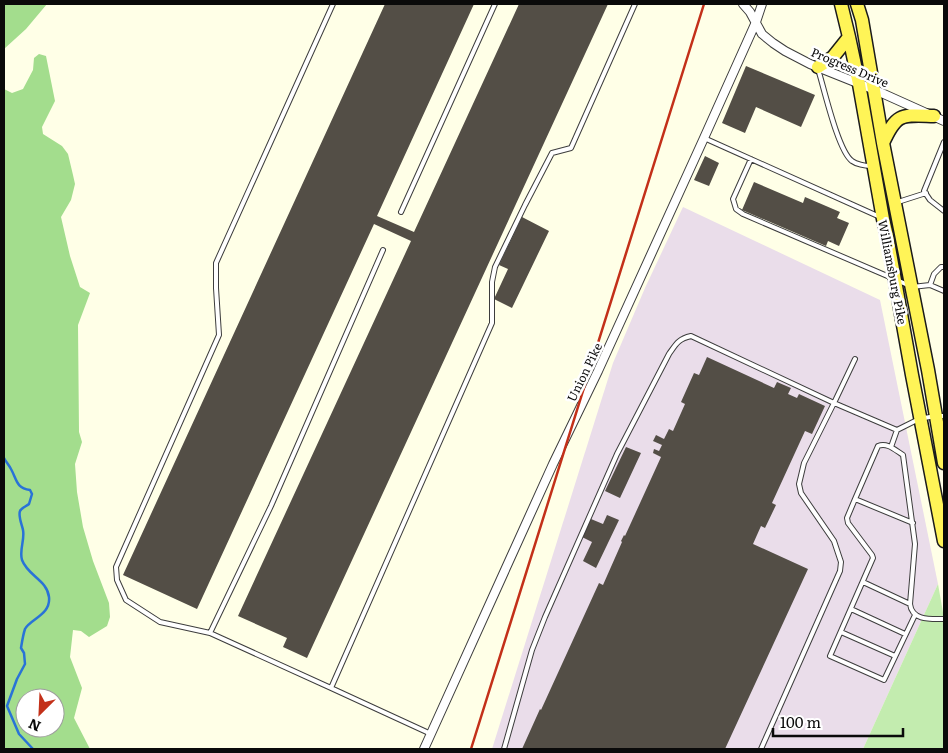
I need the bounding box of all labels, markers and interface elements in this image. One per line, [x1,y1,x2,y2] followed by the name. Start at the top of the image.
[808,43,892,91] street label: Progress Drive
[874,218,912,326] street label: Williamsburg Pike
[562,340,606,404] street label: Union Pike
[15,688,65,738] north arrow
[773,706,903,738] scale bar
[780,710,821,733] text: 100 m
[25,714,44,737] text: N

